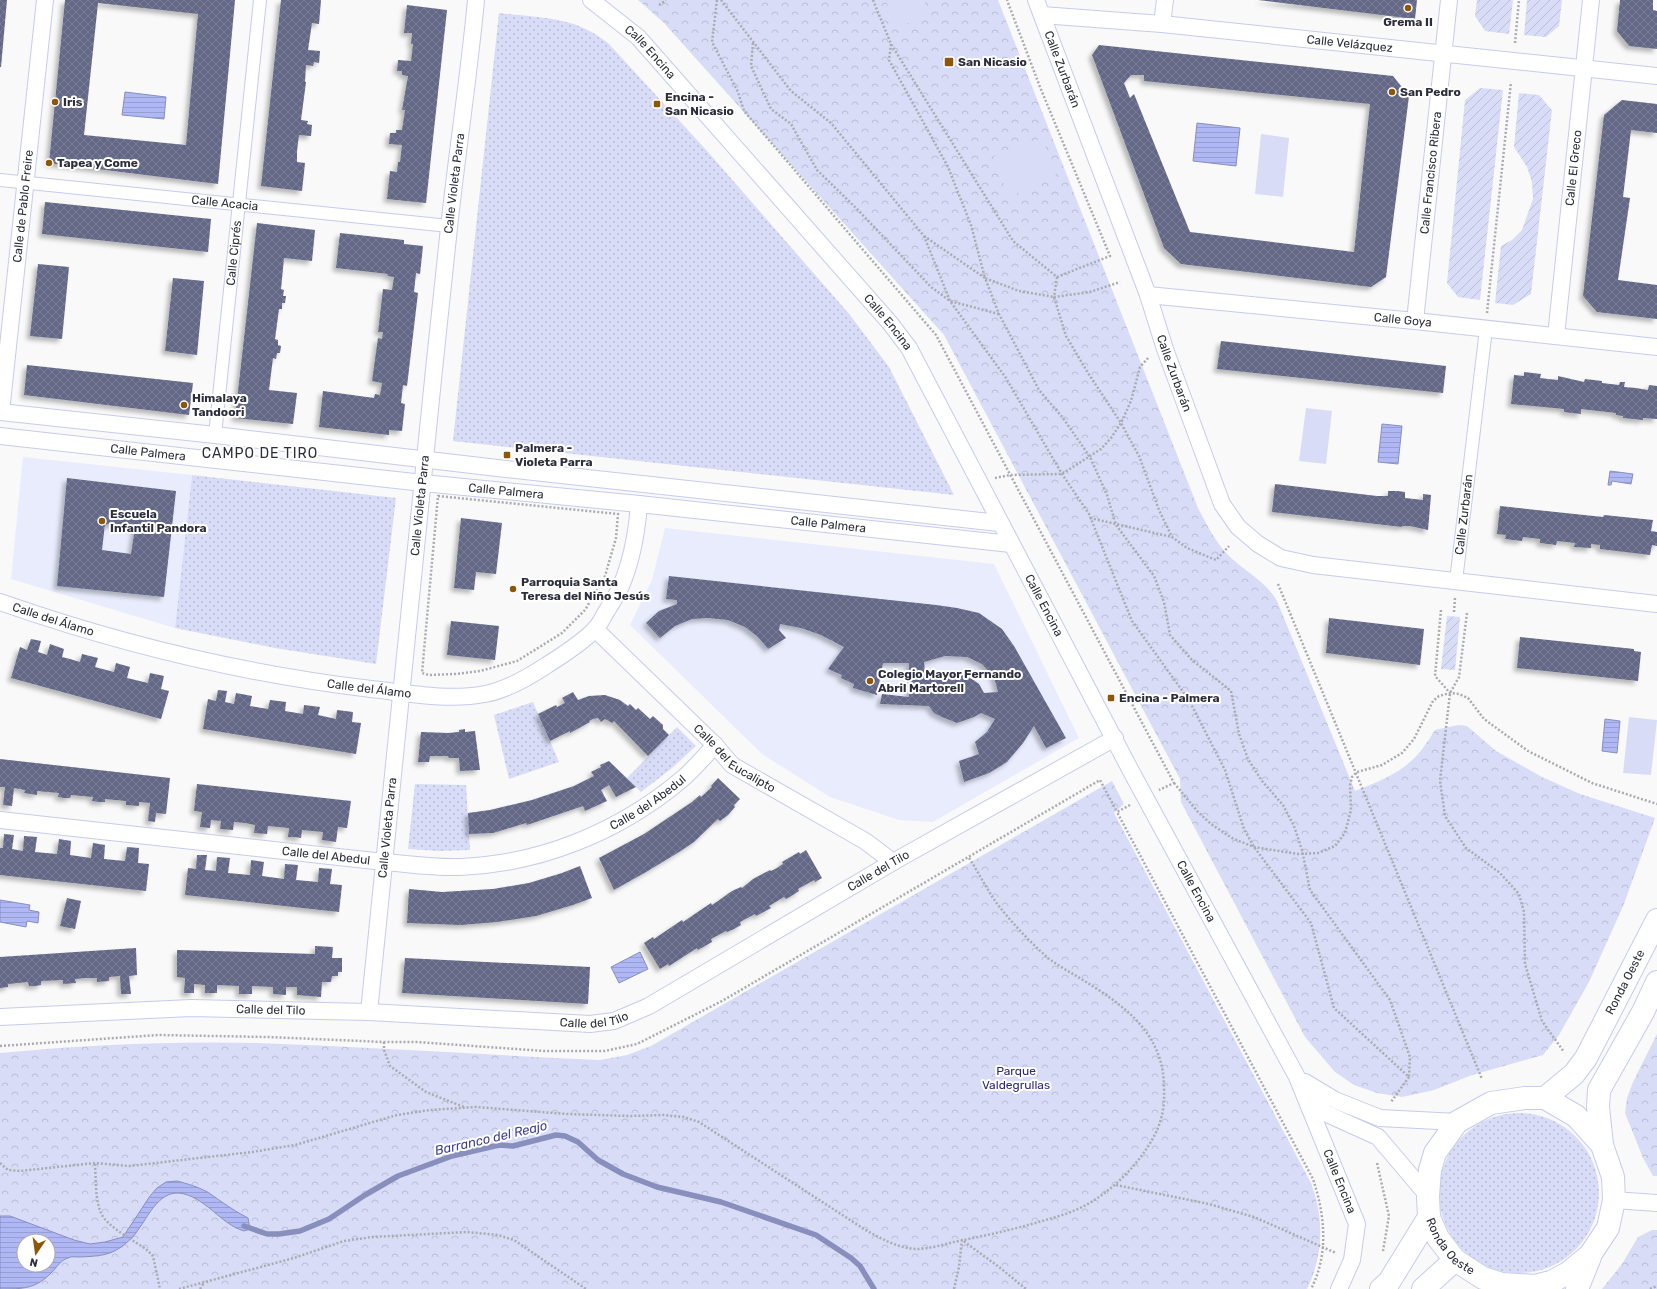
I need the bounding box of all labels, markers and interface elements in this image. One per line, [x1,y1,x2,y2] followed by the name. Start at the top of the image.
[1403,3,1413,13] marker: Grema II
[1383,15,1433,29] place label: Grema II
[622,22,678,82] street label: Calle Encina
[1041,29,1083,110] street label: Calle Zurbarán
[1306,32,1393,55] street label: Calle Velázquez
[958,55,1027,69] place label: San Nicasio
[943,56,955,68] marker: San Nicasio
[1400,85,1461,99] place label: San Pedro
[1387,87,1397,97] marker: San Pedro
[665,90,734,118] place label: Encina - San Nicasio
[63,95,83,109] place label: Iris
[50,97,60,107] marker: Iris
[652,99,662,109] marker: Encina - San Nicasio
[1417,111,1444,235] street label: Calle Francisco Ribera
[1563,129,1584,207] street label: Calle El Greco
[441,132,467,234] street label: Calle Violeta Parra
[10,149,36,263] street label: Calle de Pablo Freire
[57,156,138,170] place label: Tapea y Come
[44,158,54,168] marker: Tapea y Come
[191,193,259,213] street label: Calle Acacia
[223,220,244,286] street label: Calle Ciprés
[861,291,915,353] street label: Calle Encina
[1373,310,1432,330] street label: Calle Goya
[1154,333,1194,414] street label: Calle Zurbarán
[192,391,247,419] place label: Himalaya Tandoori
[179,400,189,410] marker: Himalaya Tandoori
[110,441,187,464] street label: Calle Palmera
[515,441,593,469] place label: Palmera - Violeta Parra
[202,445,318,462] district label: CAMPO DE TIRO
[502,450,512,460] marker: Palmera - Violeta Parra
[408,454,432,557] street label: Calle Violeta Parra
[1452,473,1476,556] street label: Calle Zurbarán
[468,480,544,502] street label: Calle Palmera
[110,507,207,535] place label: Escuela Infantil Pandora
[790,513,867,535] street label: Calle Palmera
[97,516,107,526] marker: Escuela Infantil Pandora
[1022,572,1066,639] street label: Calle Encina
[521,575,650,603] place label: Parroquia Santa Teresa del Niño Jesús
[508,584,518,594] marker: Parroquia Santa Teresa del Niño Jesús
[11,600,96,639] street label: Calle del Álamo
[878,667,1021,695] place label: Colegio Mayor Fernando Abril Martorell
[326,676,412,701] street label: Calle del Álamo
[865,676,875,686] marker: Colegio Mayor Fernando Abril Martorell
[1119,691,1220,705] place label: Encina - Palmera
[1106,693,1116,703] marker: Encina - Palmera
[691,721,778,795] street label: Calle del Eucalipto
[607,772,689,833] street label: Calle del Abedul
[375,777,399,879] street label: Calle Violeta Parra
[281,844,371,867] street label: Calle del Abedul
[845,847,912,894] street label: Calle del Tilo
[1174,858,1219,925] street label: Calle Encina
[1603,947,1648,1017] street label: Ronda Oeste
[236,1002,306,1018] street label: Calle del Tilo
[559,1009,631,1031] street label: Calle del Tilo
[982,1064,1050,1092] park label: Parque Valdegrullas
[433,1118,549,1158] water label: Barranco del Reajo
[1320,1147,1359,1216] street label: Calle Encina
[1423,1216,1477,1278] street label: Ronda Oeste
[16,1233,56,1273] north arrow
[28,1255,39,1269] text: N

